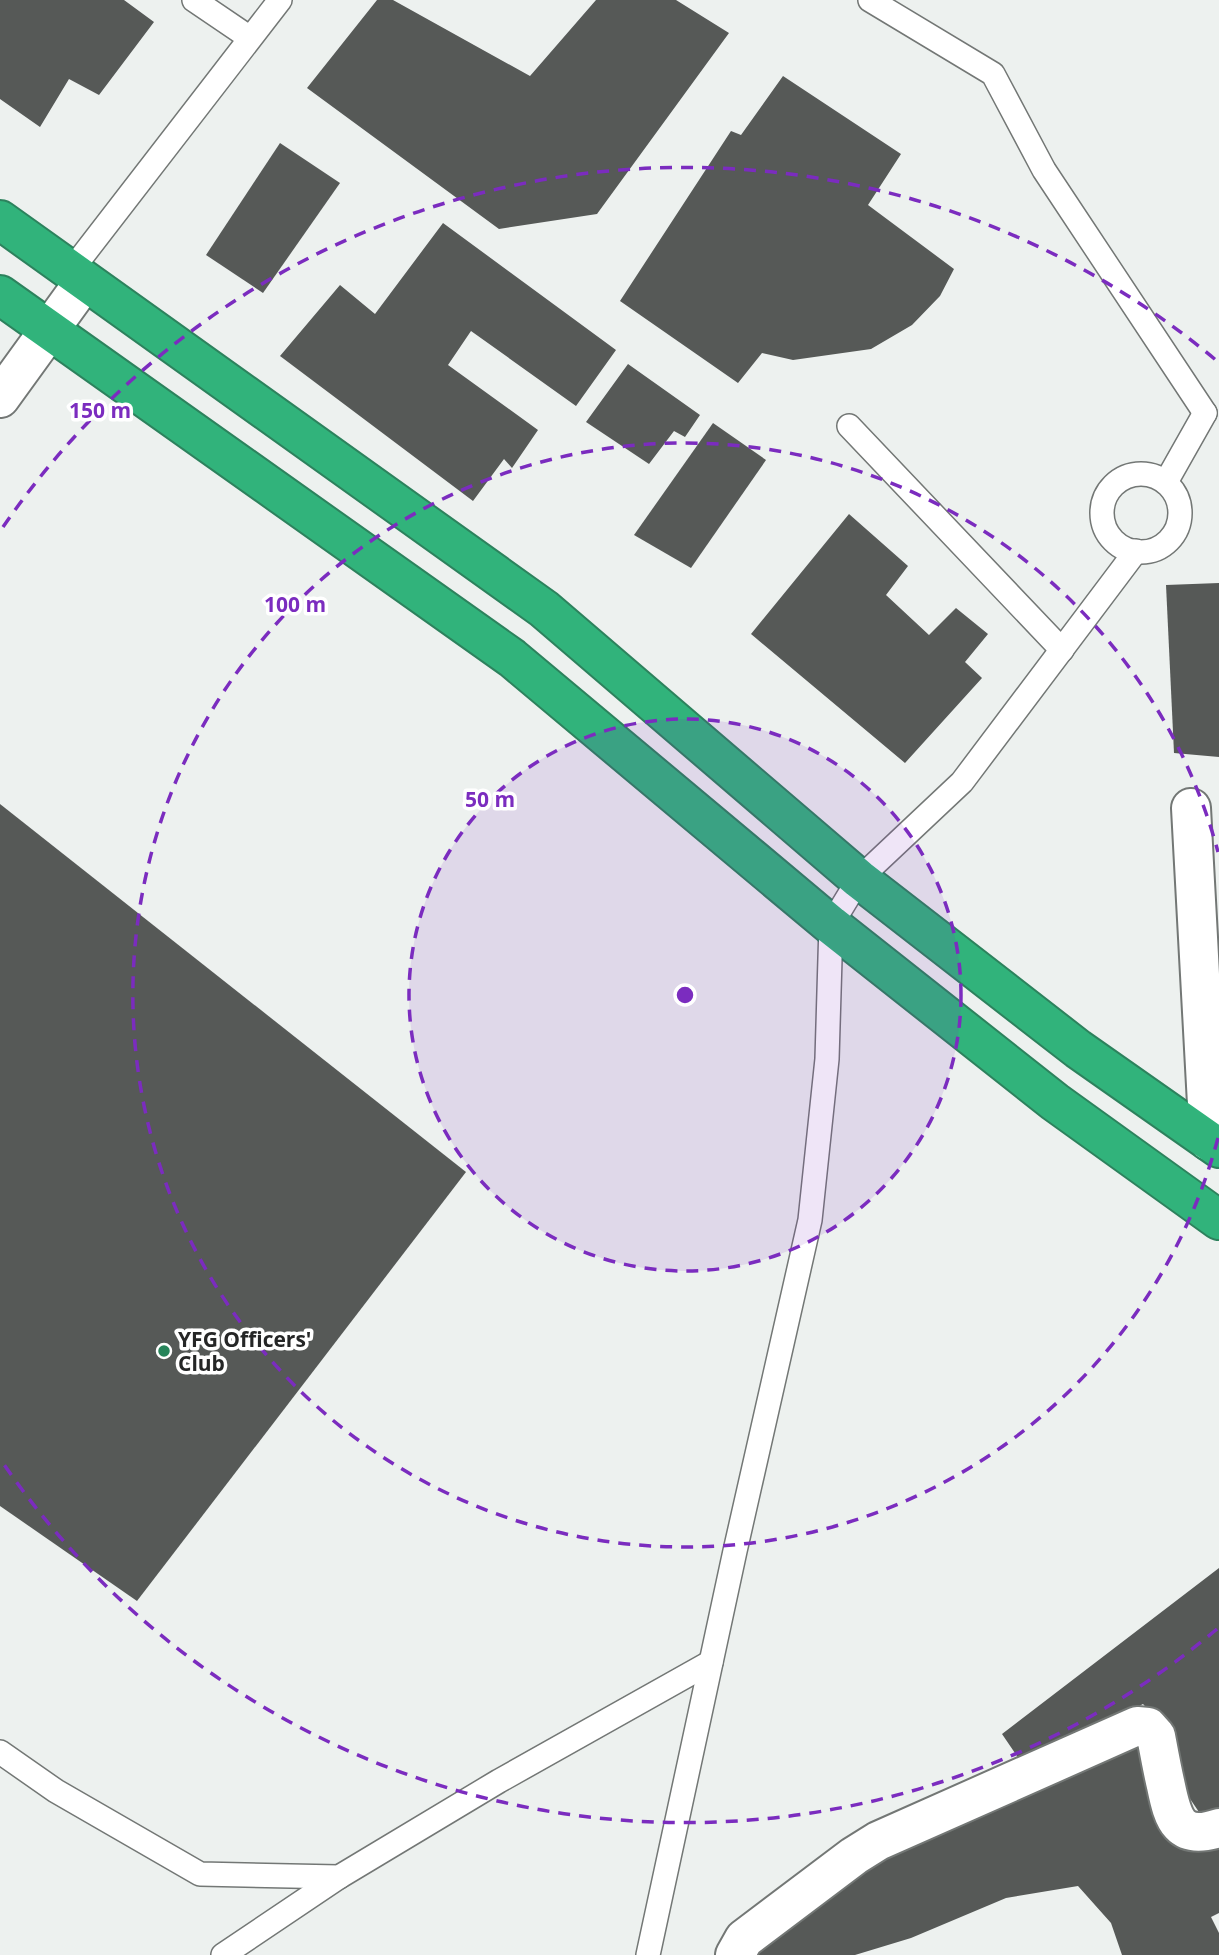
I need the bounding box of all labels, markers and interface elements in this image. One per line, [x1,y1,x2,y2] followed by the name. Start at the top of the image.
[69,396,131,424] text: 150 m
[264,590,326,618] text: 100 m
[465,785,515,813] text: 50 m
[673,983,697,1007] centre of rings
[178,1325,311,1377] place label: YFG Officers' Club
[156,1343,172,1359] marker: YFG Officers' Club

